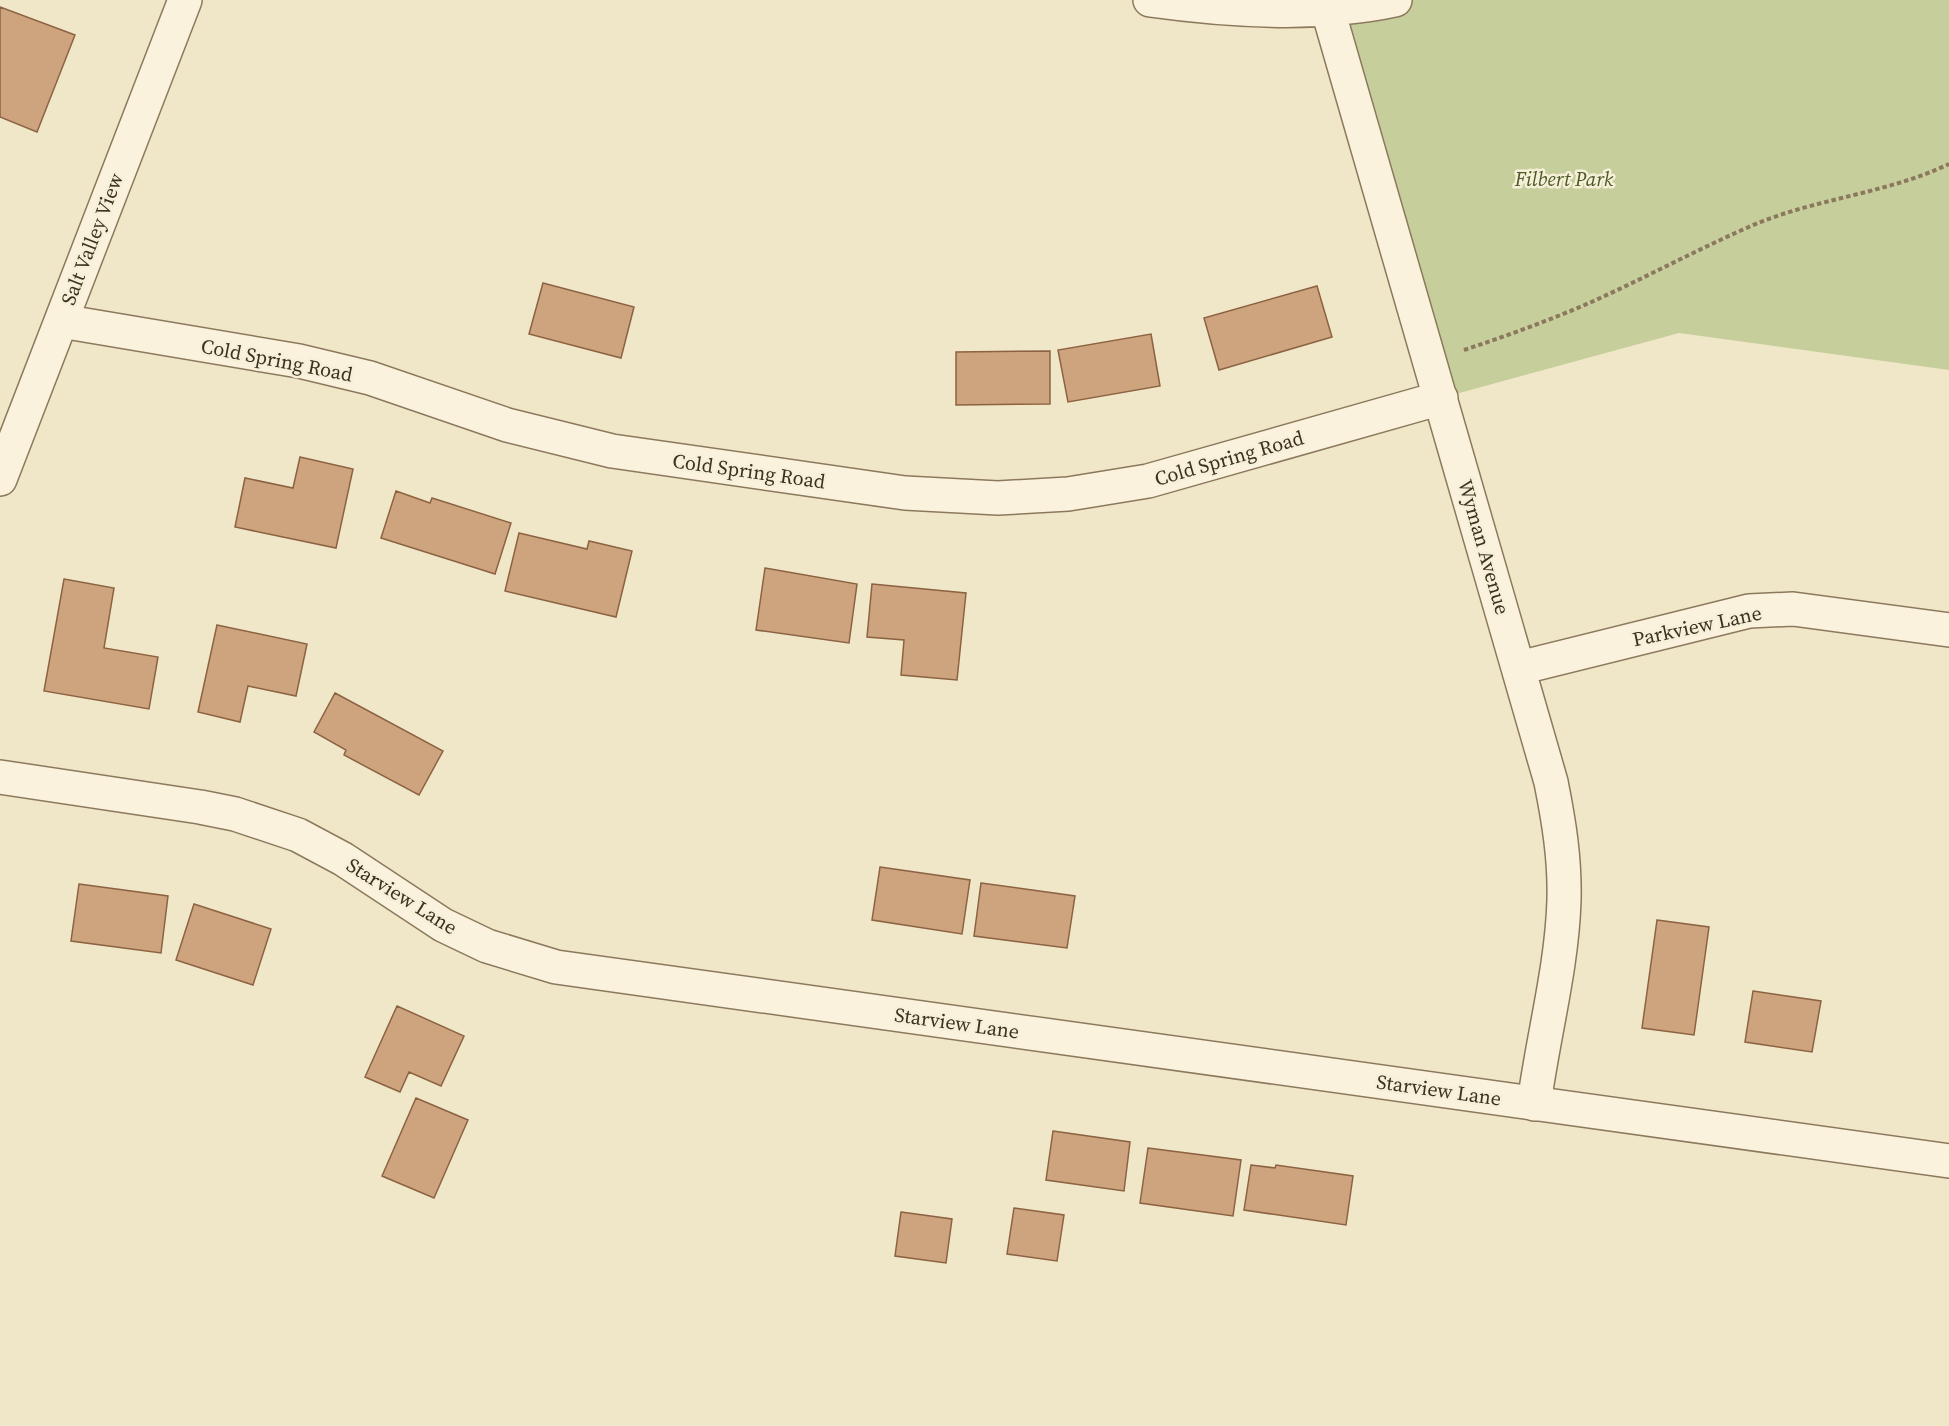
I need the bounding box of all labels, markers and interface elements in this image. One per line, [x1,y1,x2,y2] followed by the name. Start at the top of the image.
[1514,165,1614,193] park label: Filbert Park
[54,168,130,309] street label: Salt Valley View
[199,332,356,389] street label: Cold Spring Road
[1151,423,1307,493] street label: Cold Spring Road
[671,446,828,496] street label: Cold Spring Road
[1451,476,1517,618] street label: Wyman Avenue
[1630,599,1764,653] street label: Parkview Lane
[341,851,463,941] street label: Starview Lane
[893,1000,1021,1046] street label: Starview Lane
[1375,1067,1503,1113] street label: Starview Lane

